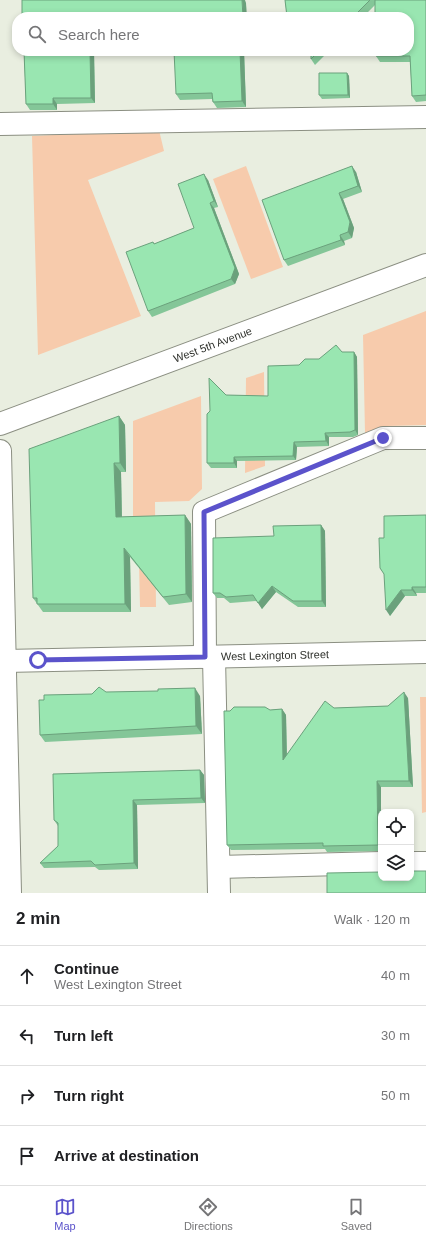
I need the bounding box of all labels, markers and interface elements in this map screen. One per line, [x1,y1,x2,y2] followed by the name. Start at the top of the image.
[12,12,414,56] search box
[26,23,48,45] icon: search
[58,26,140,43] text: Search here
[172,325,254,365] street label: West 5th Avenue
[374,429,392,447] route end
[221,648,329,662] street label: West Lexington Street
[29,651,47,669] route start
[378,809,414,881] map controls
[378,809,414,845] button: locate
[378,845,414,881] button: layers
[16,909,60,928] text: 2 min
[334,912,410,927] text: Walk · 120 m
[54,960,119,977] text: Continue
[16,965,38,987] icon: ahead
[381,968,410,983] text: 40 m
[54,977,182,992] text: West Lexington Street
[16,1025,38,1047] icon: left
[54,1027,113,1044] text: Turn left
[381,1028,410,1043] text: 30 m
[16,1085,38,1107] icon: right
[54,1087,124,1104] text: Turn right
[381,1088,410,1103] text: 50 m
[16,1145,38,1167] icon: arrive
[54,1147,199,1164] text: Arrive at destination
[54,1196,76,1232] tab: Map
[184,1196,233,1232] tab: Directions
[341,1196,372,1232] tab: Saved

